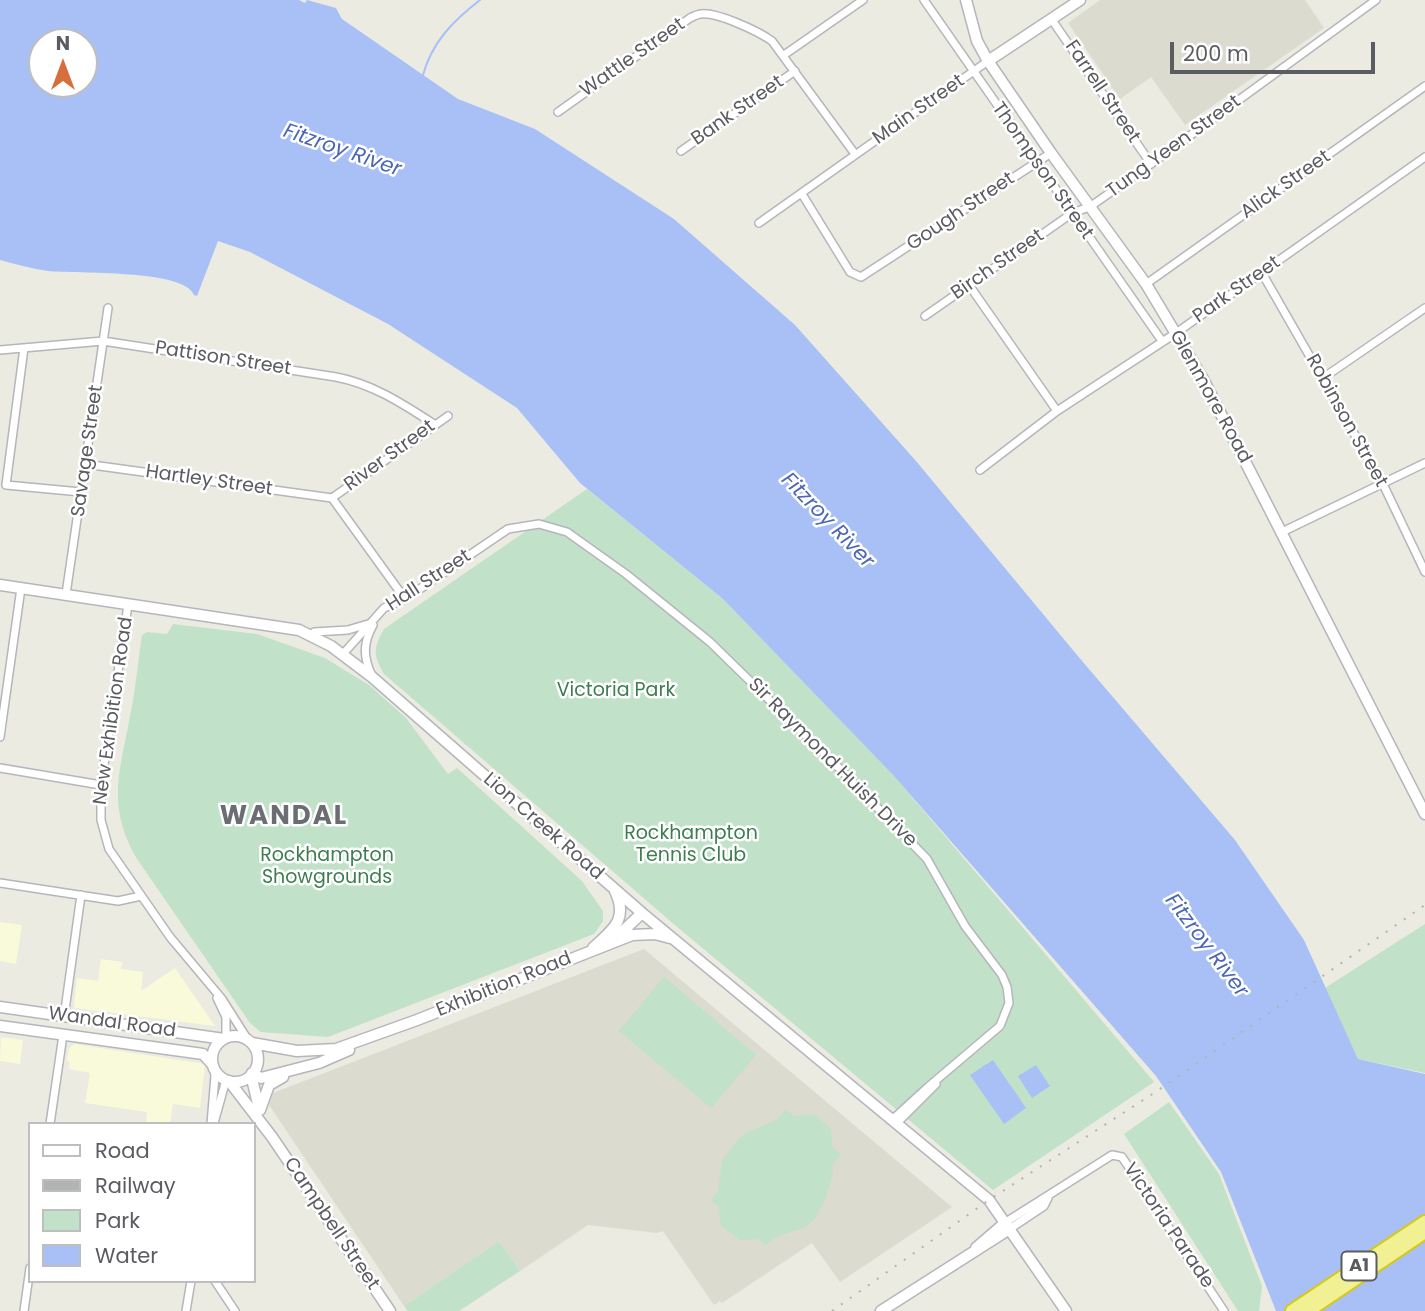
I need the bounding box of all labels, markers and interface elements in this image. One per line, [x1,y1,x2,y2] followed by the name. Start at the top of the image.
[576,14,690,102] street label: Wattle Street
[28,28,98,98] north arrow
[1173,28,1378,72] scale bar
[56,30,70,57] text: N
[1059,37,1145,147] street label: Farrell Street
[1183,39,1249,68] text: 200 m
[869,70,969,150] street label: Main Street
[688,71,788,151] street label: Bank Street
[1103,91,1245,203] street label: Tung Yeen Street
[986,98,1098,244] street label: Thompson Street
[280,119,404,183] water label: Fitzroy River
[1237,146,1335,224] street label: Alick Street
[903,168,1019,256] street label: Gough Street
[947,225,1049,305] street label: Birch Street
[1189,252,1285,328] street label: Park Street
[1164,327,1256,467] street label: Glenmore Road
[153,337,293,381] street label: Pattison Street
[1300,351,1392,491] street label: Robinson Street
[67,384,109,518] street label: Savage Street
[340,415,440,497] street label: River Street
[144,461,274,501] street label: Hartley Street
[775,468,879,574] water label: Fitzroy River
[383,545,475,617] street label: Hall Street
[90,616,138,806] street label: New Exhibition Road
[743,674,921,852] street label: Sir Raymond Huish Drive
[557,680,675,702] park label: Victoria Park
[478,769,608,885] street label: Lion Creek Road
[220,801,348,833] district label: WANDAL
[624,823,758,867] park label: Rockhampton Tennis Club
[260,845,394,889] park label: Rockhampton Showgrounds
[1159,889,1253,1003] water label: Fitzroy River
[433,948,575,1022] street label: Exhibition Road
[47,1003,177,1043] street label: Wandal Road
[28,1122,256,1283] legend
[95,1136,150,1165] text: Road
[278,1154,384,1294] street label: Campbell Street
[1118,1159,1218,1293] street label: Victoria Parade
[95,1171,176,1200] text: Railway
[95,1206,140,1235] text: Park
[95,1241,158,1270] text: Water
[1342,1252,1376,1280] road number: A1

